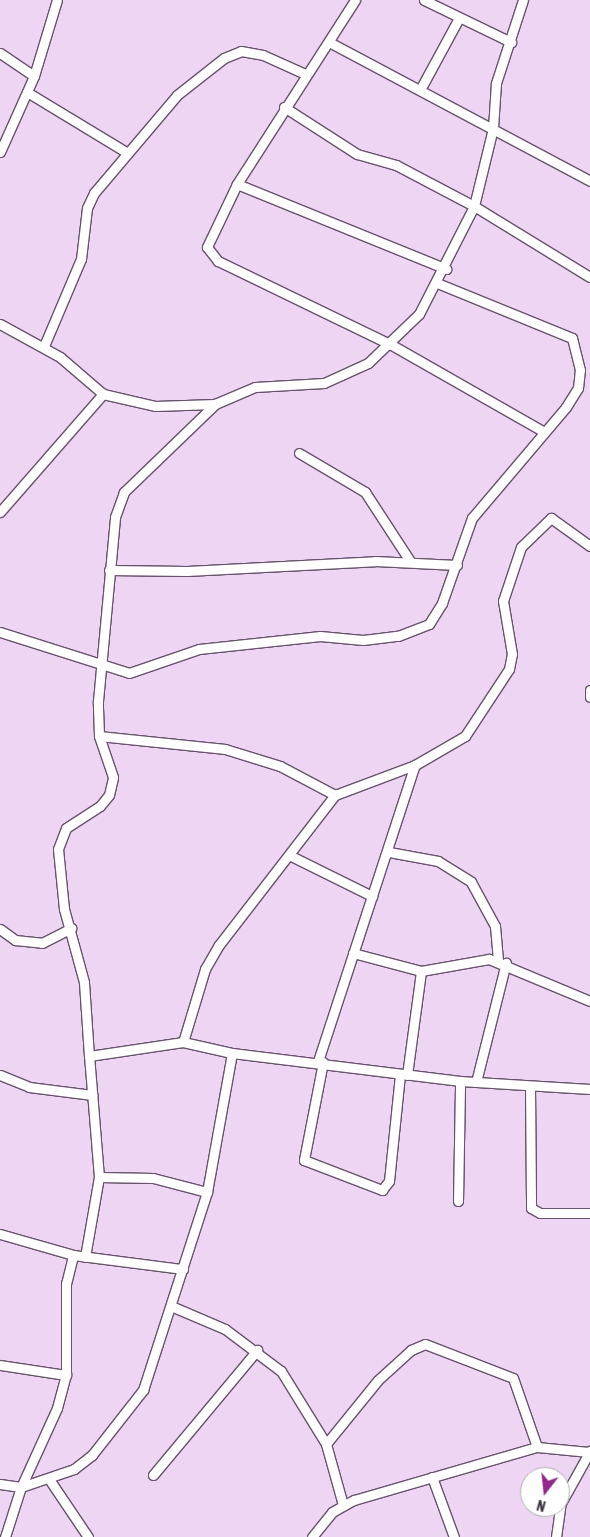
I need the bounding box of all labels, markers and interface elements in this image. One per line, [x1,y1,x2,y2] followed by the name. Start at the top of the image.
[520,1467,570,1517] north arrow
[535,1497,547,1514] text: N

